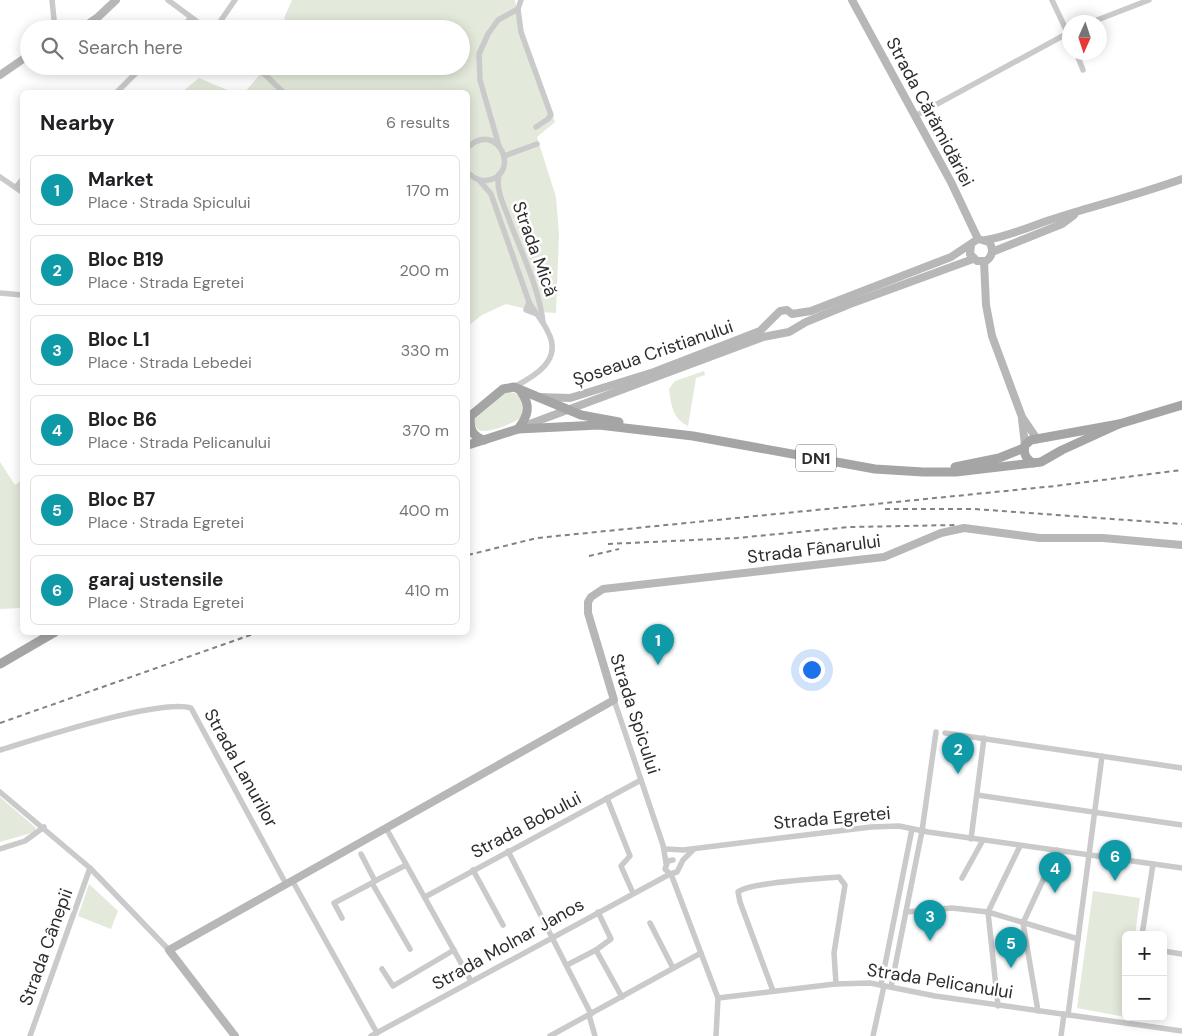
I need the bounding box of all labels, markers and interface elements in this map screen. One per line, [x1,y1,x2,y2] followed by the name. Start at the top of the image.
[1062,15,1107,60] north arrow
[20,20,470,75] search box
[880,33,980,191] street label: Strada Cărămidăriei
[38,34,66,62] icon: search
[78,35,183,60] text: Search here
[40,109,114,137] text: Nearby
[386,112,450,133] text: 6 results
[88,167,153,192] text: Market
[54,180,60,201] text: 1
[406,180,449,201] text: 170 m
[88,192,251,213] text: Place · Strada Spicului
[507,198,563,300] street label: Strada Mică
[88,247,164,272] text: Bloc B19
[52,260,62,281] text: 2
[400,260,449,281] text: 200 m
[88,272,244,293] text: Place · Strada Egretei
[570,314,736,392] street label: Șoseaua Cristianului
[88,327,150,352] text: Bloc L1
[52,340,62,361] text: 3
[401,340,449,361] text: 330 m
[88,352,252,373] text: Place · Strada Lebedei
[88,407,157,432] text: Bloc B6
[52,420,62,441] text: 4
[402,420,449,441] text: 370 m
[88,432,271,453] text: Place · Strada Pelicanului
[796,444,836,472] road number: DN1
[88,487,155,512] text: Bloc B7
[52,500,62,521] text: 5
[399,500,449,521] text: 400 m
[88,512,244,533] text: Place · Strada Egretei
[746,529,882,569] street label: Strada Fânarului
[88,567,224,592] text: garaj ustensile
[52,580,62,601] text: 6
[405,580,449,601] text: 410 m
[88,592,244,613] text: Place · Strada Egretei
[642,624,674,665] pin: 1
[604,651,666,777] street label: Strada Spicului
[799,657,825,683] your location
[198,704,284,832] street label: Strada Lanurilor
[942,733,974,774] pin: 2
[467,786,585,864] street label: Strada Bobului
[772,801,892,835] street label: Strada Egretei
[1099,840,1131,881] pin: 6
[1039,852,1071,893] pin: 4
[14,885,78,1009] street label: Strada Cânepii
[428,892,588,996] street label: Strada Molnar Janos
[914,900,946,941] pin: 3
[995,927,1027,968] pin: 5
[1122,931,1167,1021] map controls
[1122,931,1167,976] button: +
[865,958,1015,1004] street label: Strada Pelicanului
[1122,976,1167,1021] button: −

